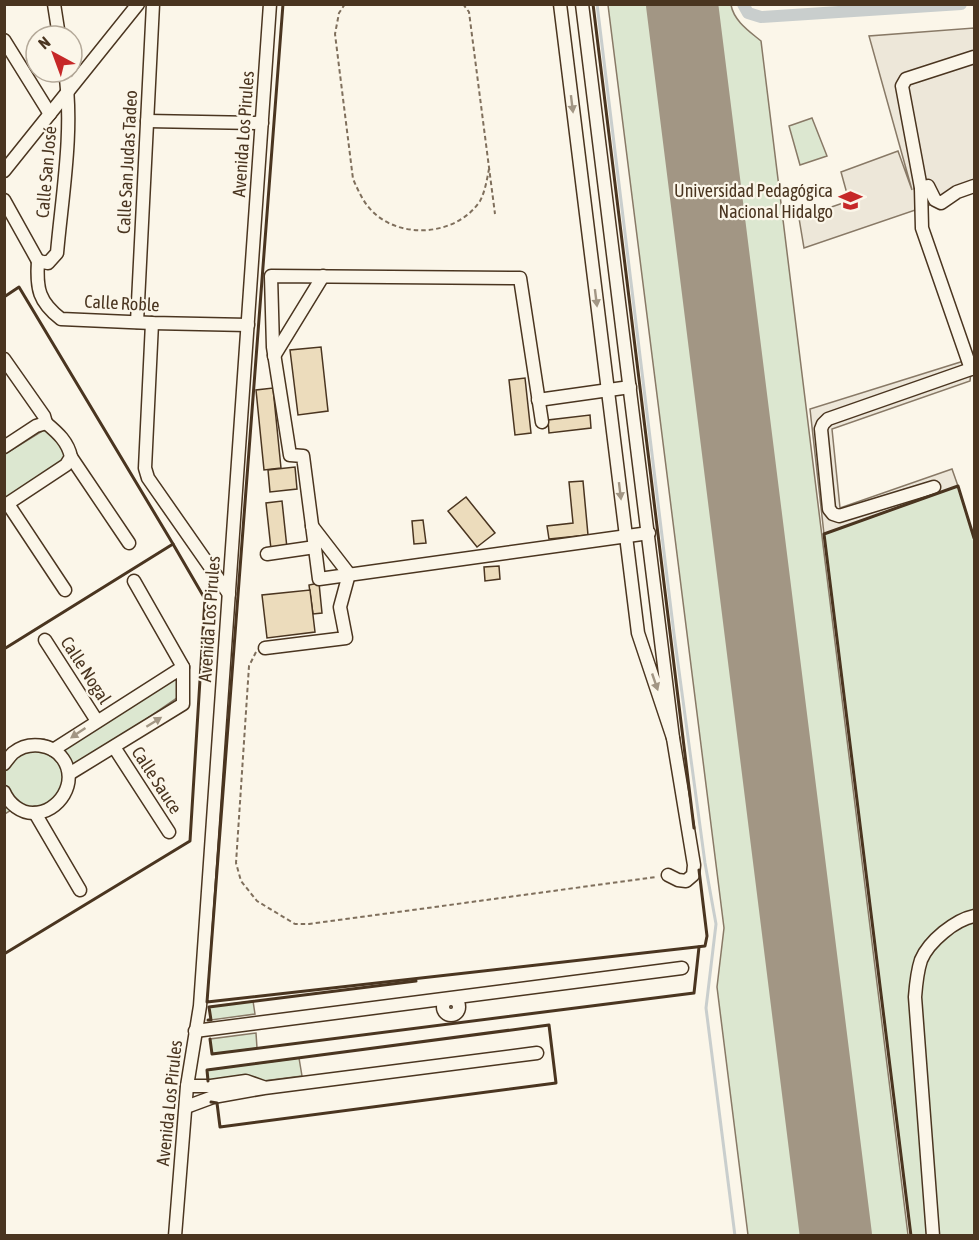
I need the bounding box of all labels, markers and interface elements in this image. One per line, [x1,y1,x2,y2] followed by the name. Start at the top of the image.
[24,24,84,84] north arrow
[35,33,54,53] text: N
[228,70,258,198] street label: Avenida Los Pirules
[113,90,141,234] street label: Calle San Judas Tadeo
[568,95,577,114] one-way arrow
[32,125,60,219] street label: Calle San José
[674,180,833,222] place label: Universidad Pedagógica Nacional Hidalgo
[838,187,864,213] school or university icon: Universidad Pedagógica Nacional Hidalgo
[592,288,601,307] one-way arrow
[84,291,160,315] street label: Calle Roble
[615,482,625,501] one-way arrow
[194,555,224,683] street label: Avenida Los Pirules
[56,632,116,708] street label: Calle Nogal
[650,673,660,691] one-way arrow
[146,716,162,727] one-way arrow
[70,727,86,738] one-way arrow
[128,742,186,818] street label: Calle Sauce
[152,1039,186,1167] street label: Avenida Los Pirules

